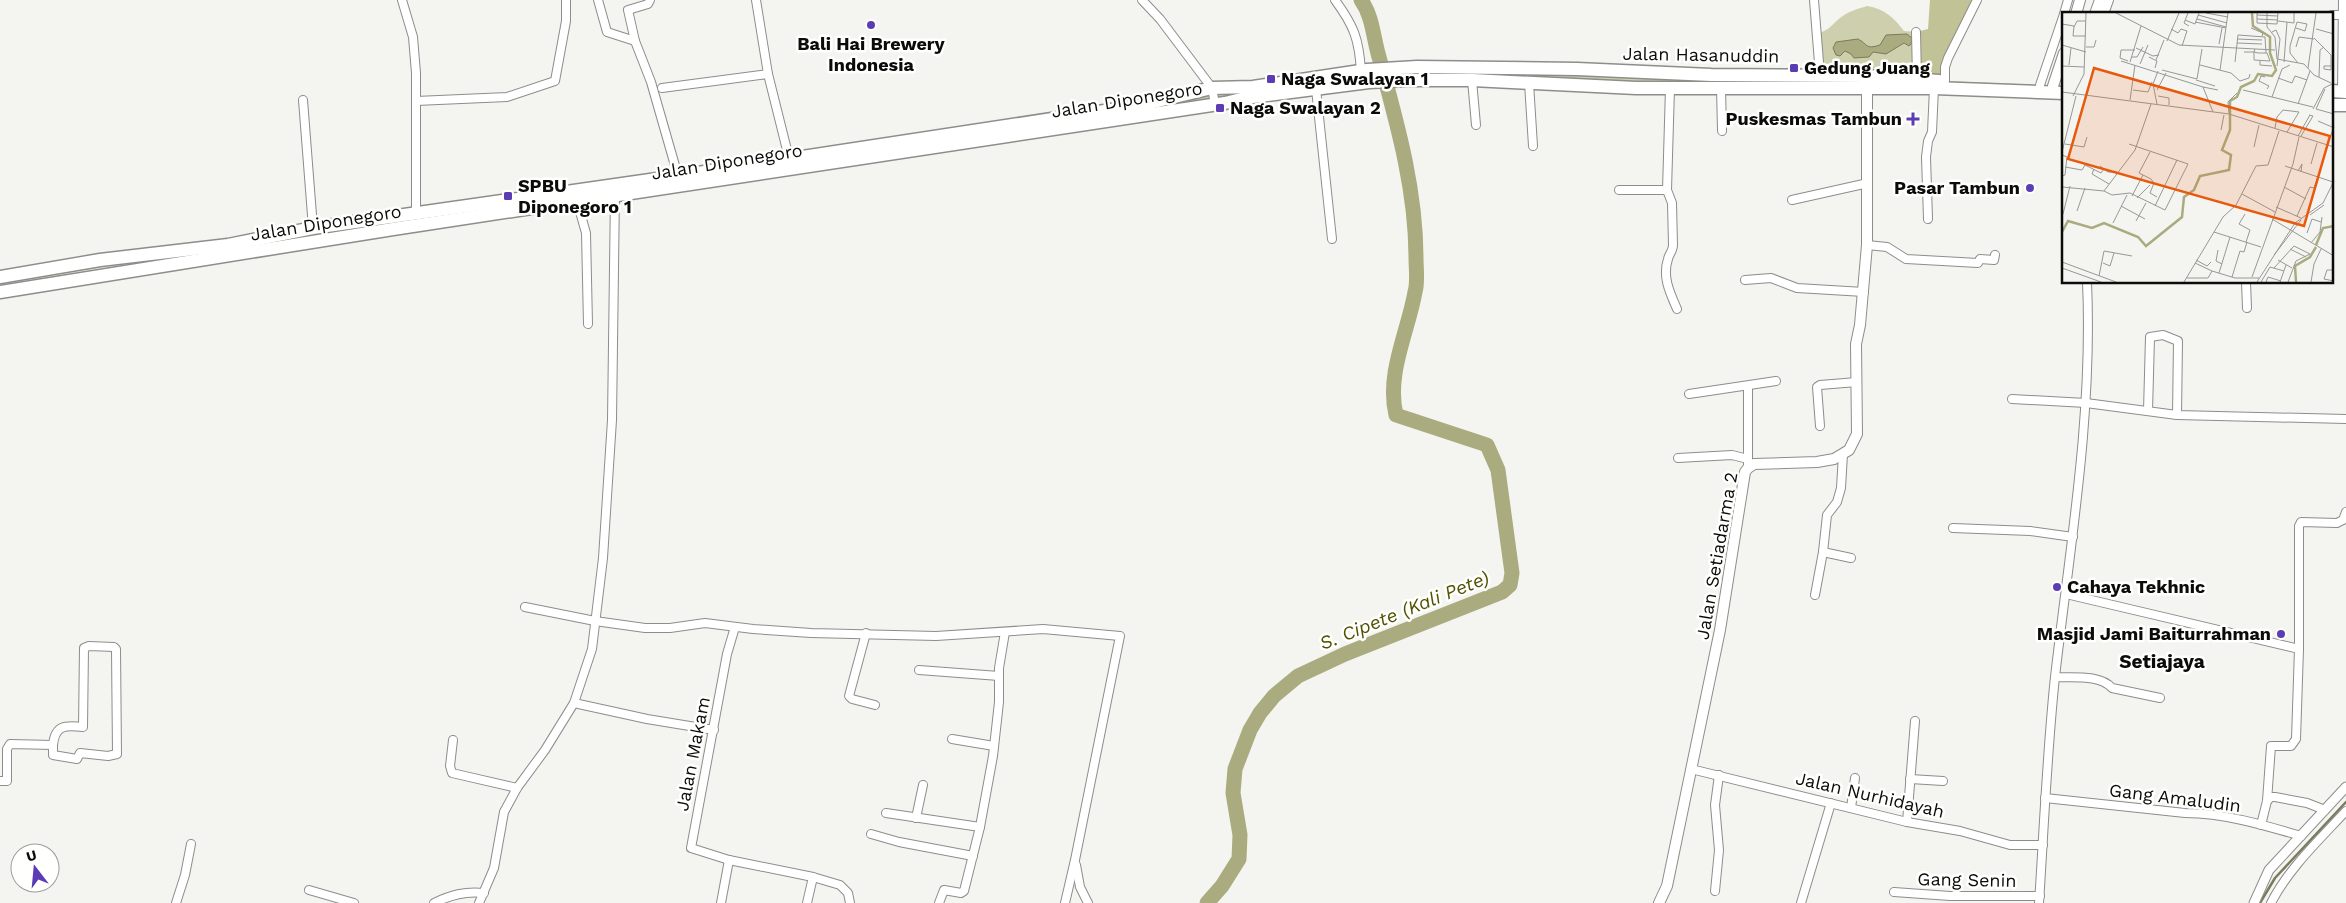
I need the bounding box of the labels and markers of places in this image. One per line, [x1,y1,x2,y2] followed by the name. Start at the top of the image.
[865,19,877,31] marker: Bali Hai Brewery Indonesia
[797,33,946,75] place label: Bali Hai Brewery Indonesia
[1804,57,1931,78] place label: Gedung Juang
[1788,62,1800,74] marker: Gedung Juang
[1281,68,1429,89] place label: Naga Swalayan 1
[1265,73,1277,85] marker: Naga Swalayan 1
[1230,97,1381,118] place label: Naga Swalayan 2
[1214,102,1226,114] marker: Naga Swalayan 2
[1726,108,1902,129] place label: Puskesmas Tambun
[1906,112,1920,126] marker: Puskesmas Tambun
[518,175,632,217] place label: SPBU Diponegoro 1
[1894,177,2020,198] place label: Pasar Tambun
[2024,182,2036,194] marker: Pasar Tambun
[502,190,514,202] marker: SPBU Diponegoro 1
[2067,576,2205,597] place label: Cahaya Tekhnic
[2051,581,2063,593] marker: Cahaya Tekhnic
[2037,623,2271,644] place label: Masjid Jami Baiturrahman
[2275,628,2287,640] marker: Masjid Jami Baiturrahman

